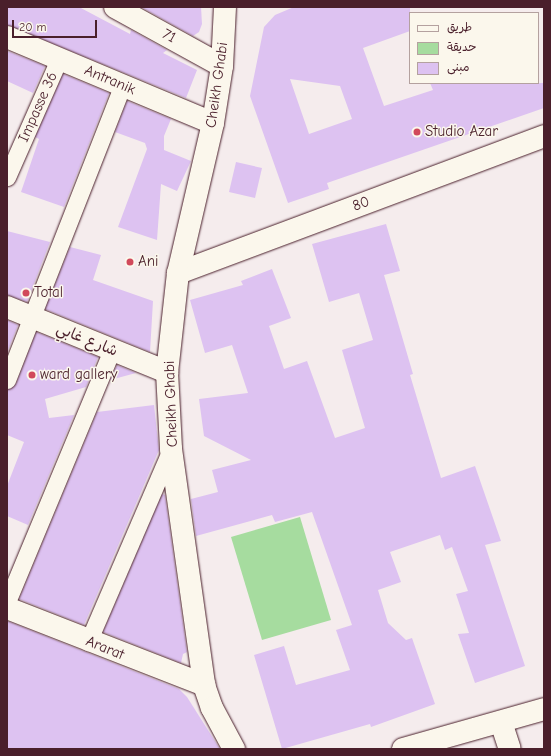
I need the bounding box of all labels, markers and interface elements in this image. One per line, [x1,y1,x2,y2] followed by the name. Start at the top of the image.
[14,12,99,38] scale bar
[409,12,539,84] legend
[19,20,47,34] text: 20 m
[447,20,472,34] text: طريق
[159,25,179,47] street label: 71
[447,40,476,54] text: حديقة
[202,41,232,129] street label: Cheikh Ghabi
[447,60,470,74] text: مبنى
[82,61,138,99] street label: Antranik
[15,69,61,145] street label: Impasse 36
[425,123,498,141] place label: Studio Azar
[412,127,422,137] marker: Studio Azar
[350,193,372,215] street label: 80
[138,253,158,271] place label: Ani
[125,257,135,267] marker: Ani
[34,284,63,302] place label: Total
[21,288,31,298] marker: Total
[54,320,120,360] street label: شارع غابي
[160,360,182,448] street label: Cheikh Ghabi
[40,366,117,384] place label: ward gallery
[27,370,37,380] marker: ward gallery
[83,632,127,664] street label: Ararat

